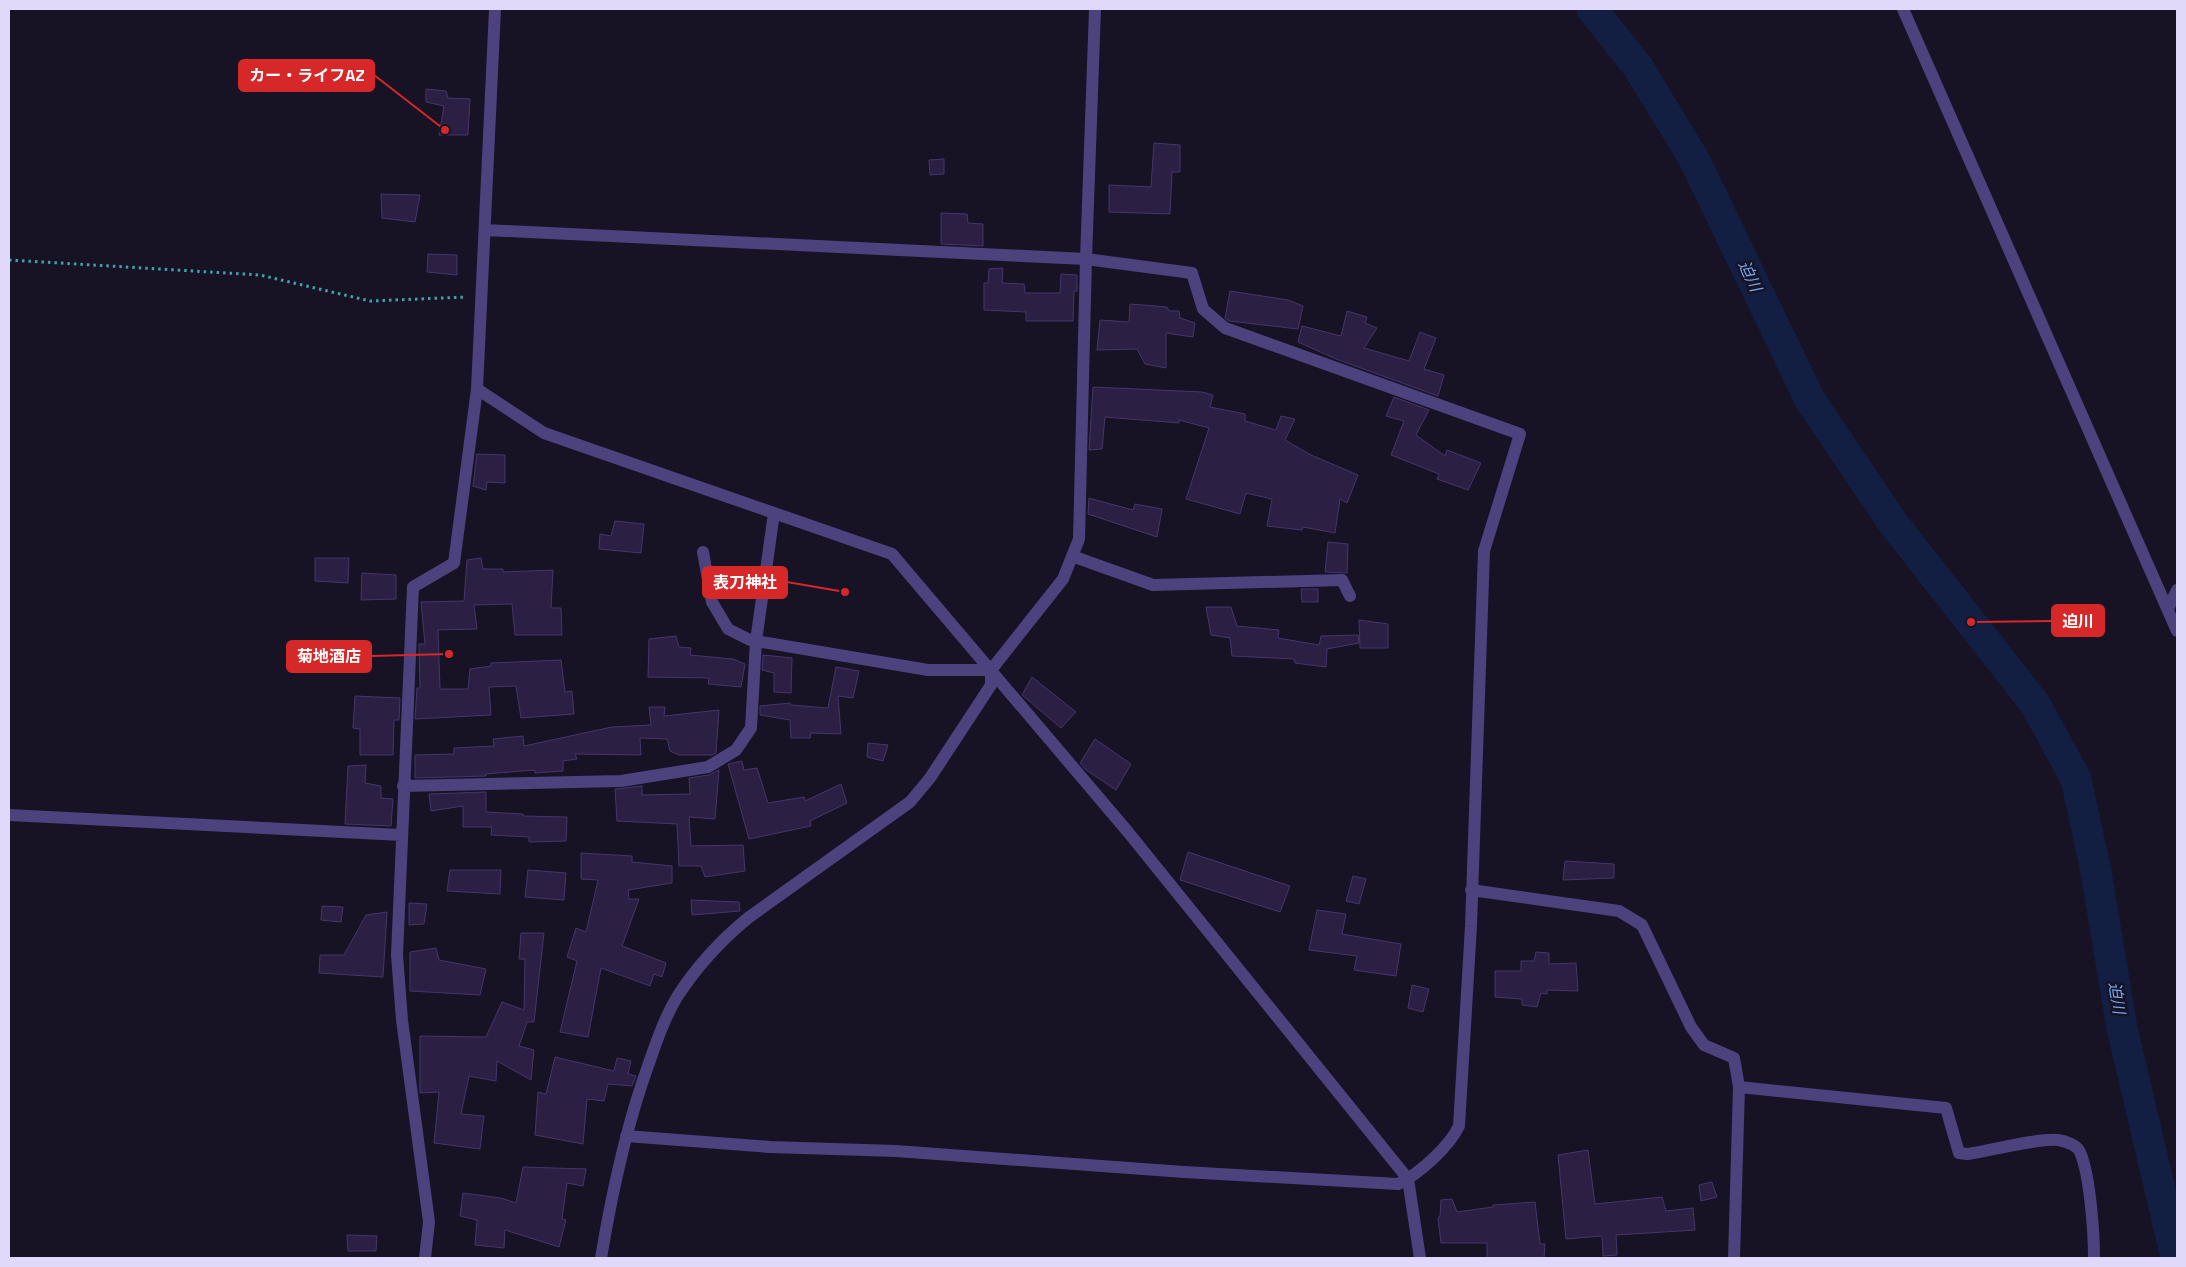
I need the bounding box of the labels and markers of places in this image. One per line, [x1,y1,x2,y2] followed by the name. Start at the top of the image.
[239,60,374,91] callout: カー・ライフAZ
[703,567,787,598] callout: 表刀神社
[2052,605,2104,636] callout: 迫川
[287,641,371,672] callout: 菊地酒店

